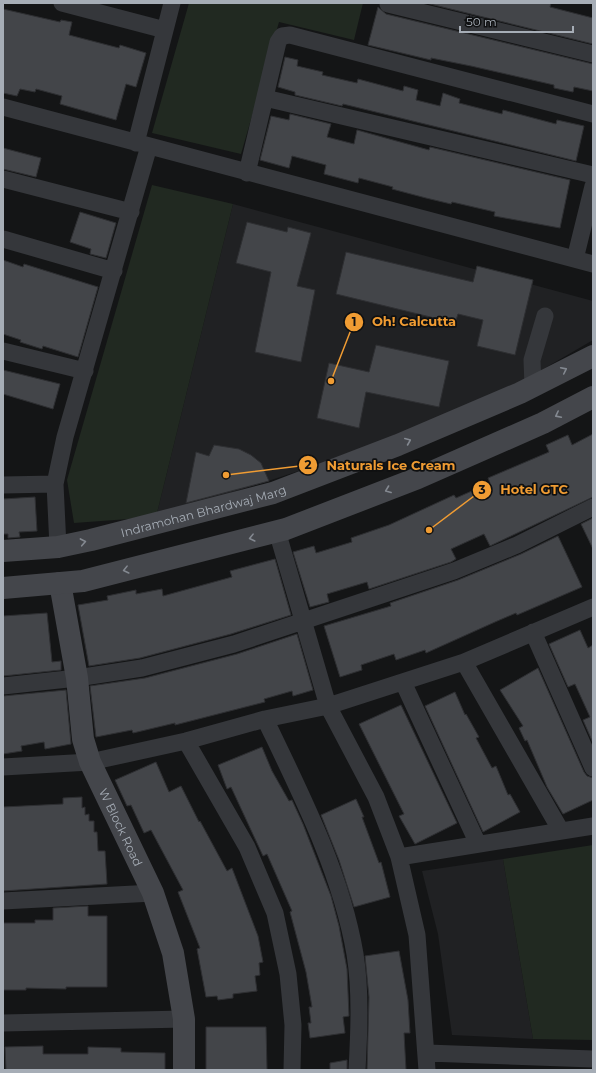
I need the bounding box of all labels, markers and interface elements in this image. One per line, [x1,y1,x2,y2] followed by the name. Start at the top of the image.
[460,8,573,34] scale bar
[466,14,497,29] text: 50 m
[344,309,464,334] callout: Oh! Calcutta
[372,313,456,329] text: Oh! Calcutta
[352,314,356,329] text: 1
[560,368,568,375] one-way arrow
[555,410,562,418] one-way arrow
[403,438,411,446] one-way arrow
[298,453,463,478] callout: Naturals Ice Cream
[304,457,312,472] text: 2
[326,457,456,473] text: Naturals Ice Cream
[472,477,576,502] callout: Hotel GTC
[119,481,288,540] street label: Indramohan Bhardwaj Marg
[500,481,568,497] text: Hotel GTC
[477,482,486,497] text: 3
[385,485,392,493] one-way arrow
[249,533,256,541] one-way arrow
[80,538,86,546] one-way arrow
[123,565,130,574] one-way arrow
[96,786,146,868] street label: W Block Road

